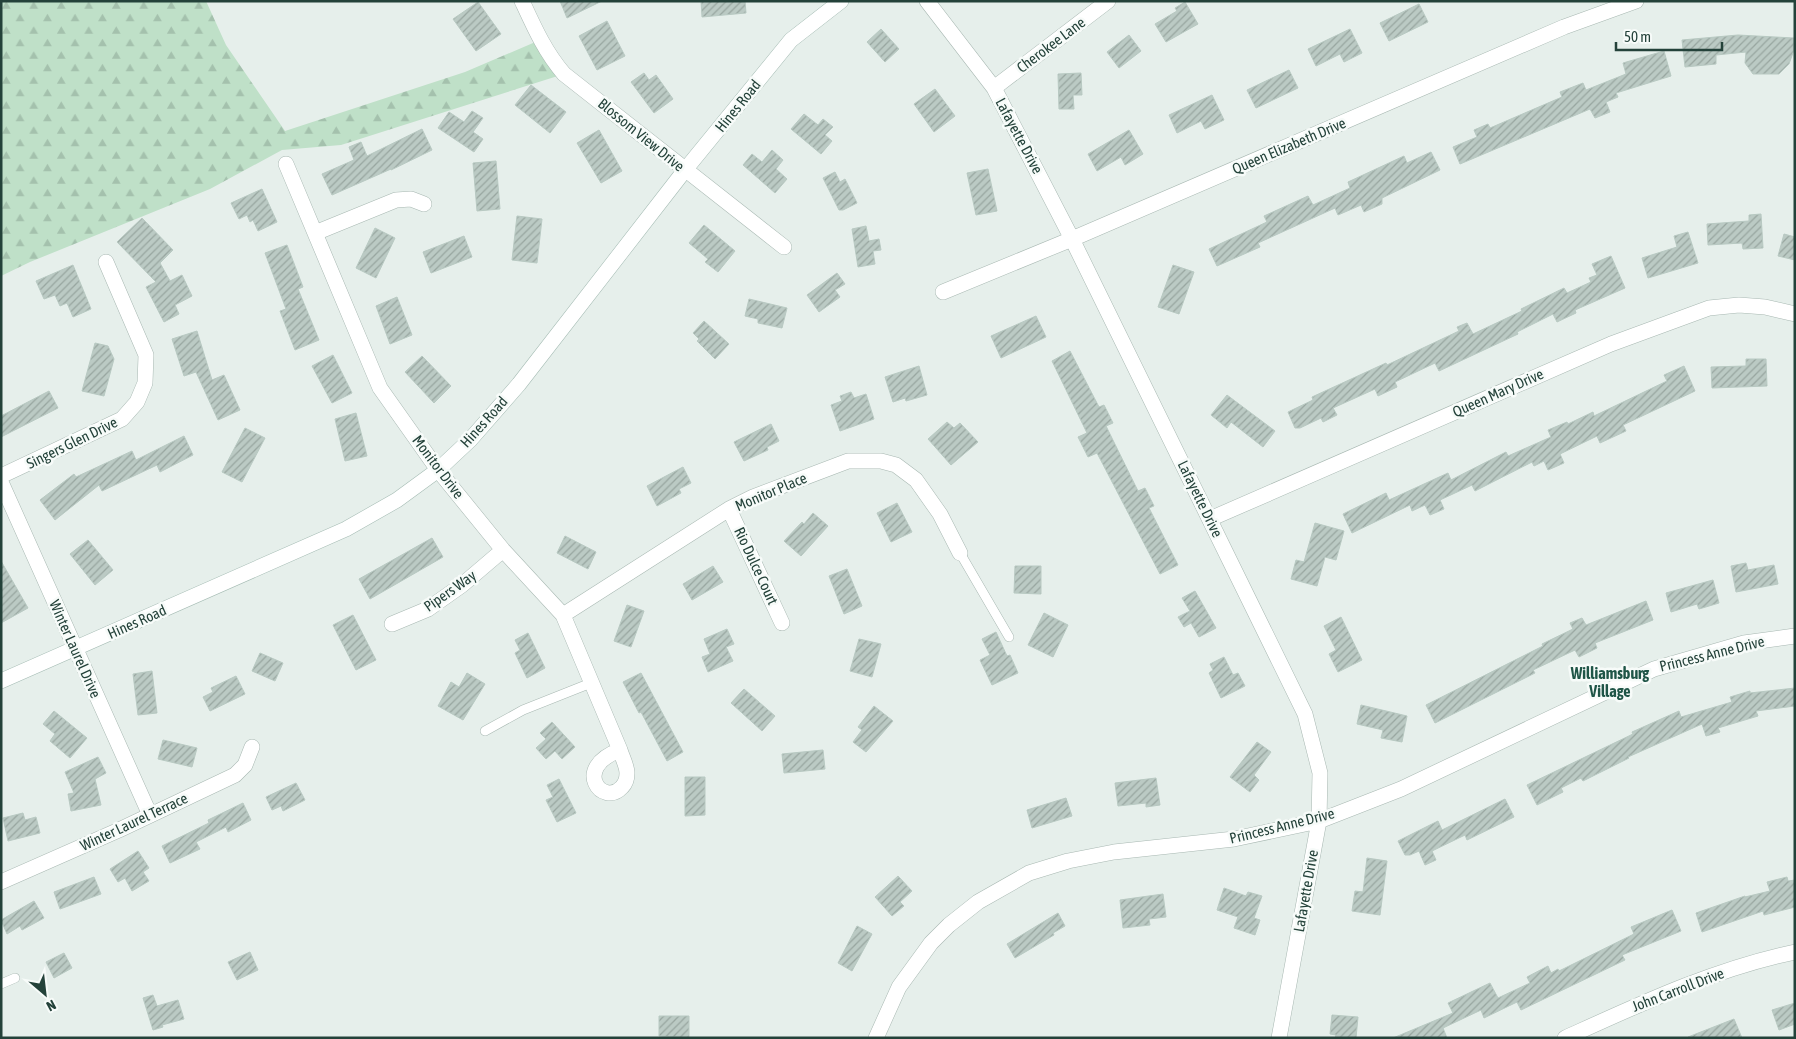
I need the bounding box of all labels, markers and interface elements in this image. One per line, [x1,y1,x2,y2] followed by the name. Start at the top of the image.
[1013,13,1088,76] street label: Cherokee Lane
[1616,20,1722,52] scale bar
[1624,28,1651,45] text: 50 m
[711,76,764,135] street label: Hines Road
[595,95,688,175] street label: Blossom View Drive
[992,95,1047,177] street label: Lafayette Drive
[1229,114,1348,177] street label: Queen Elizabeth Drive
[1450,365,1546,420] street label: Queen Mary Drive
[456,393,511,450] street label: Hines Road
[24,413,120,472] street label: Singers Glen Drive
[409,432,468,502] street label: Monitor Drive
[1175,458,1226,540] street label: Lafayette Drive
[732,469,809,514] street label: Monitor Place
[731,524,782,607] street label: Rio Dulce Court
[420,566,479,615] street label: Pipers Way
[46,597,105,701] street label: Winter Laurel Drive
[105,601,169,642] street label: Hines Road
[1658,632,1766,675] street label: Princess Anne Drive
[1570,664,1649,700] district label: Williamsburg Village
[77,789,190,854] street label: Winter Laurel Terrace
[1228,804,1336,847] street label: Princess Anne Drive
[1290,848,1321,933] street label: Lafayette Drive
[1629,964,1726,1015] street label: John Carroll Drive
[20,969,70,1019] north arrow
[44,996,59,1014] text: N

